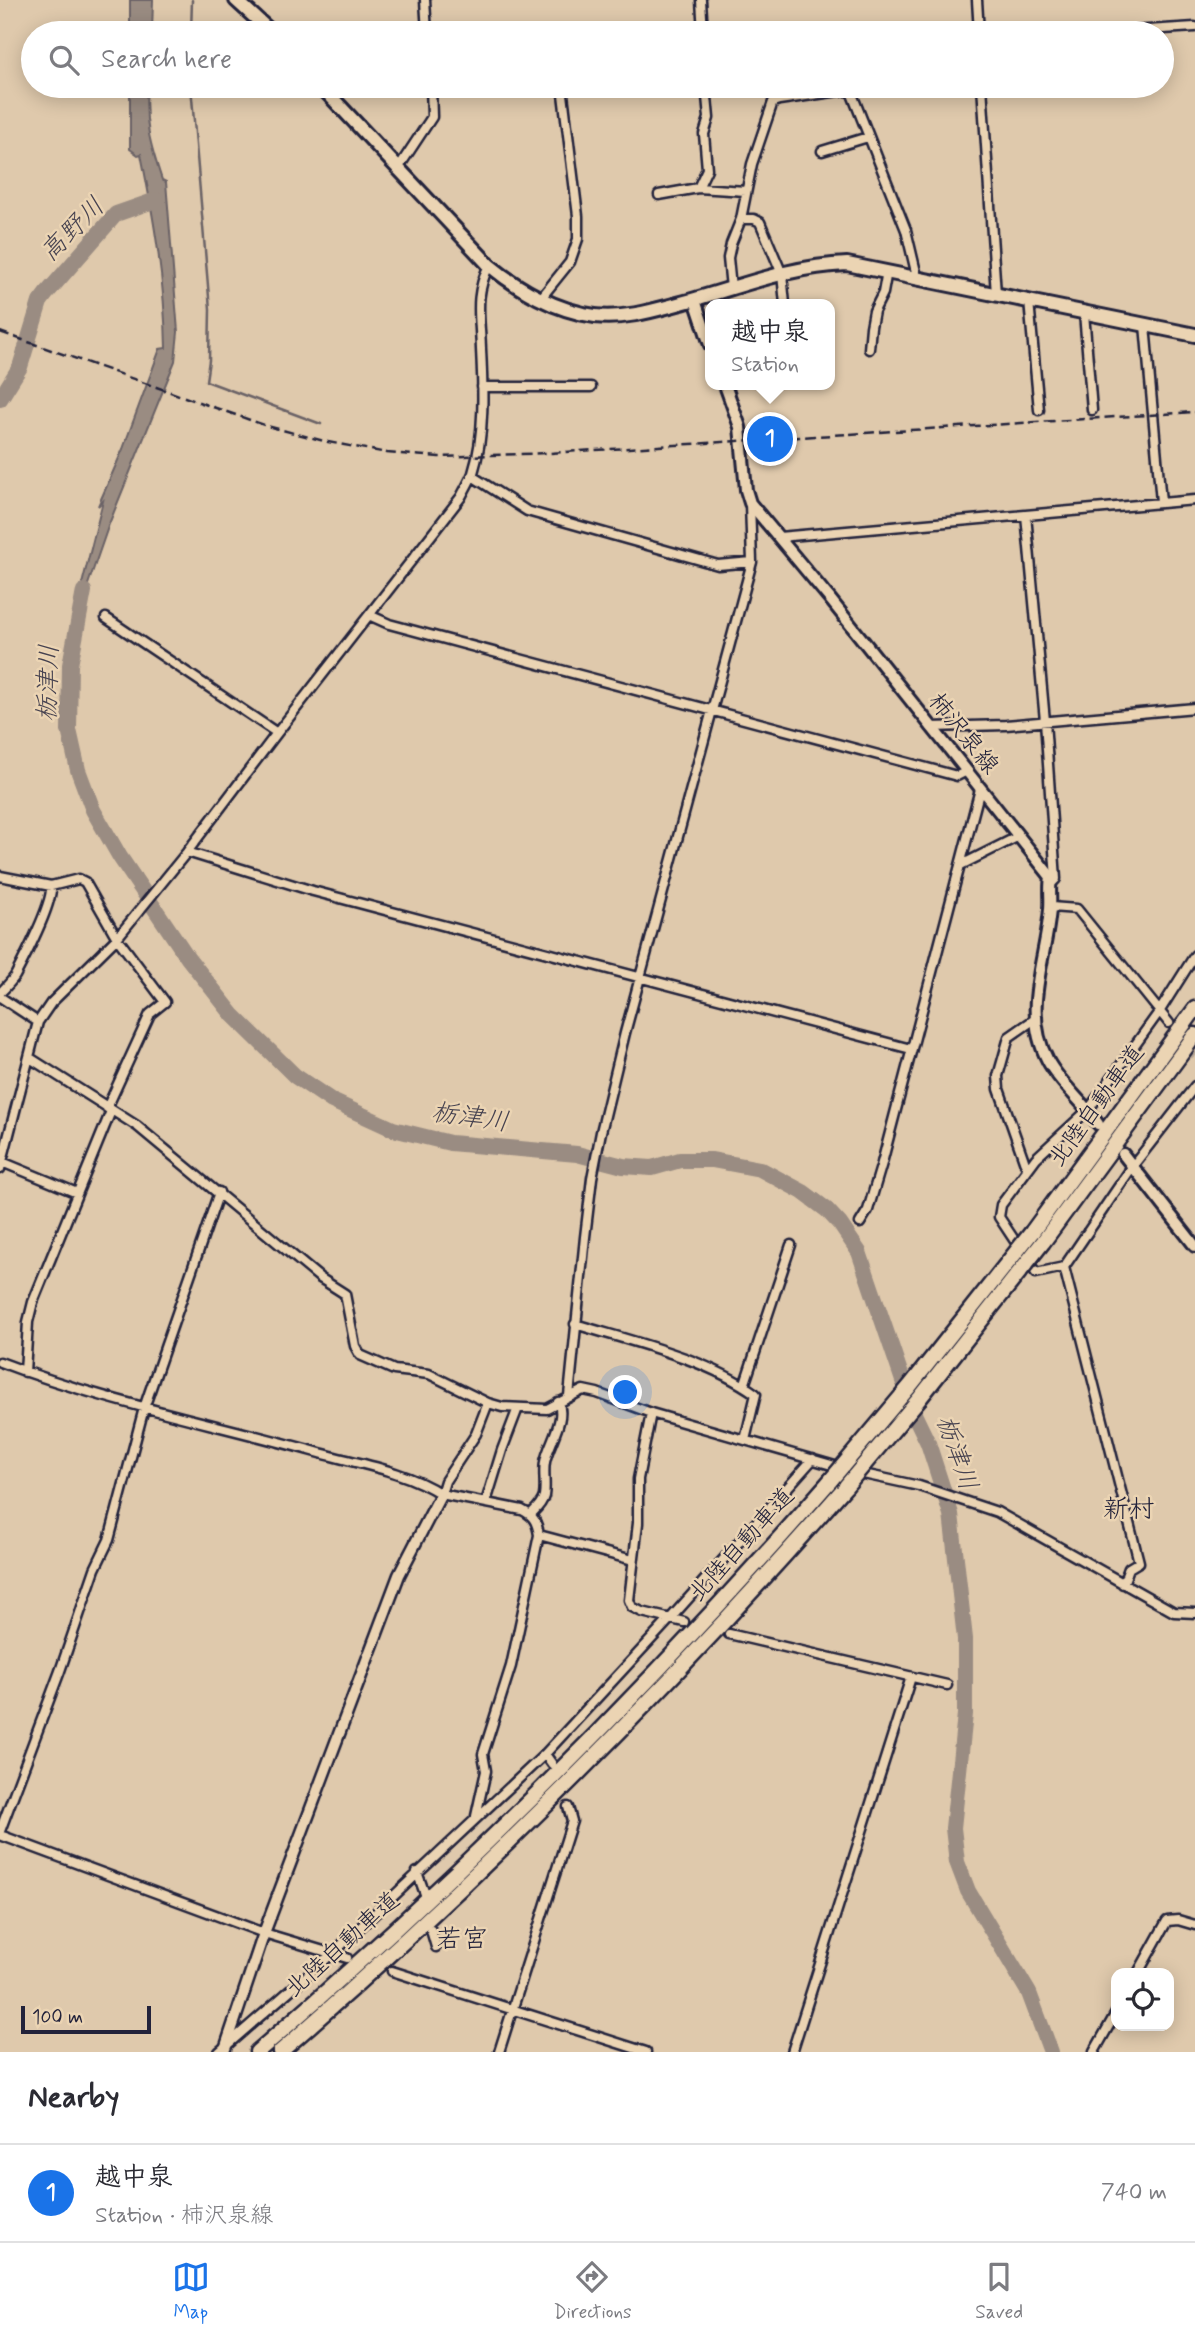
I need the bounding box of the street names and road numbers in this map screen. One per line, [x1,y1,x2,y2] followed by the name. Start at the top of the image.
[921,687,1005,781] street label: 柿沢泉線
[1042,1039,1152,1173] street label: 北陸自動車道
[682,1481,802,1609] street label: 北陸自動車道
[279,1885,407,2005] street label: 北陸自動車道

